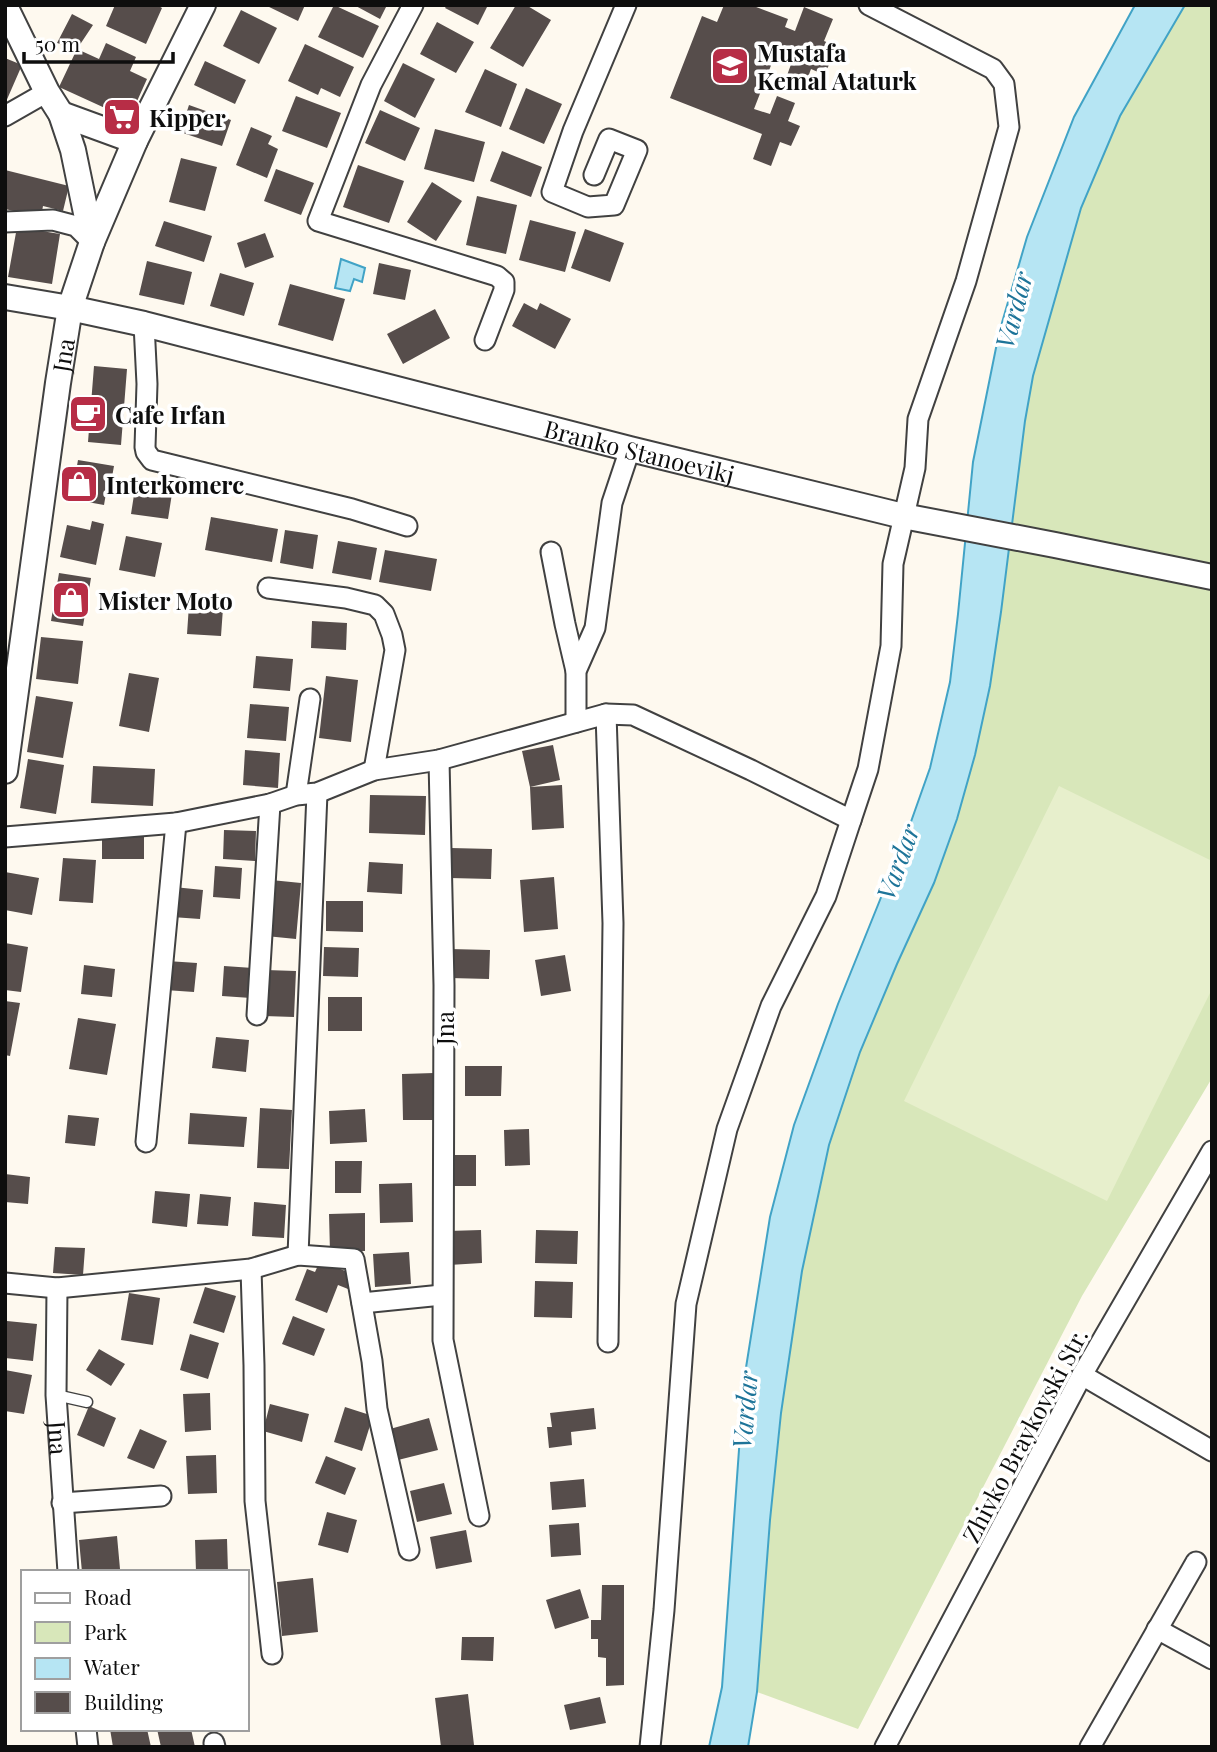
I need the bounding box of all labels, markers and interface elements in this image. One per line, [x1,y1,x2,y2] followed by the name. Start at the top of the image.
[24,21,173,65] scale bar
[35,29,81,57] text: 50 m
[757,36,917,96] place label: Mustafa Kemal Ataturk
[709,45,751,87] school or university icon: Mustafa Kemal Ataturk
[101,96,143,138] supermarket icon: Kipper
[149,101,226,133] place label: Kipper
[986,267,1040,352] water label: Vardar
[44,336,81,375] street label: Jna
[67,393,109,435] cafe icon: Cafe Irfan
[115,398,226,430] place label: Cafe Irfan
[541,412,738,490] street label: Branko Stanoevikj
[58,463,100,505] shop icon: Interkomerc
[106,468,244,500] place label: Interkomerc
[50,579,92,621] shop icon: Mister Moto
[98,584,233,616] place label: Mister Moto
[867,818,927,905] water label: Vardar
[428,1011,460,1046] street label: Jna
[954,1322,1094,1548] street label: Zhivko Braykovski Str.
[723,1369,765,1450] water label: Vardar
[42,1419,76,1456] street label: Jna
[21,1570,248,1731] legend
[84,1582,132,1610] text: Road
[84,1617,128,1645] text: Park
[83,1652,140,1680] text: Water
[84,1687,163,1715] text: Building

